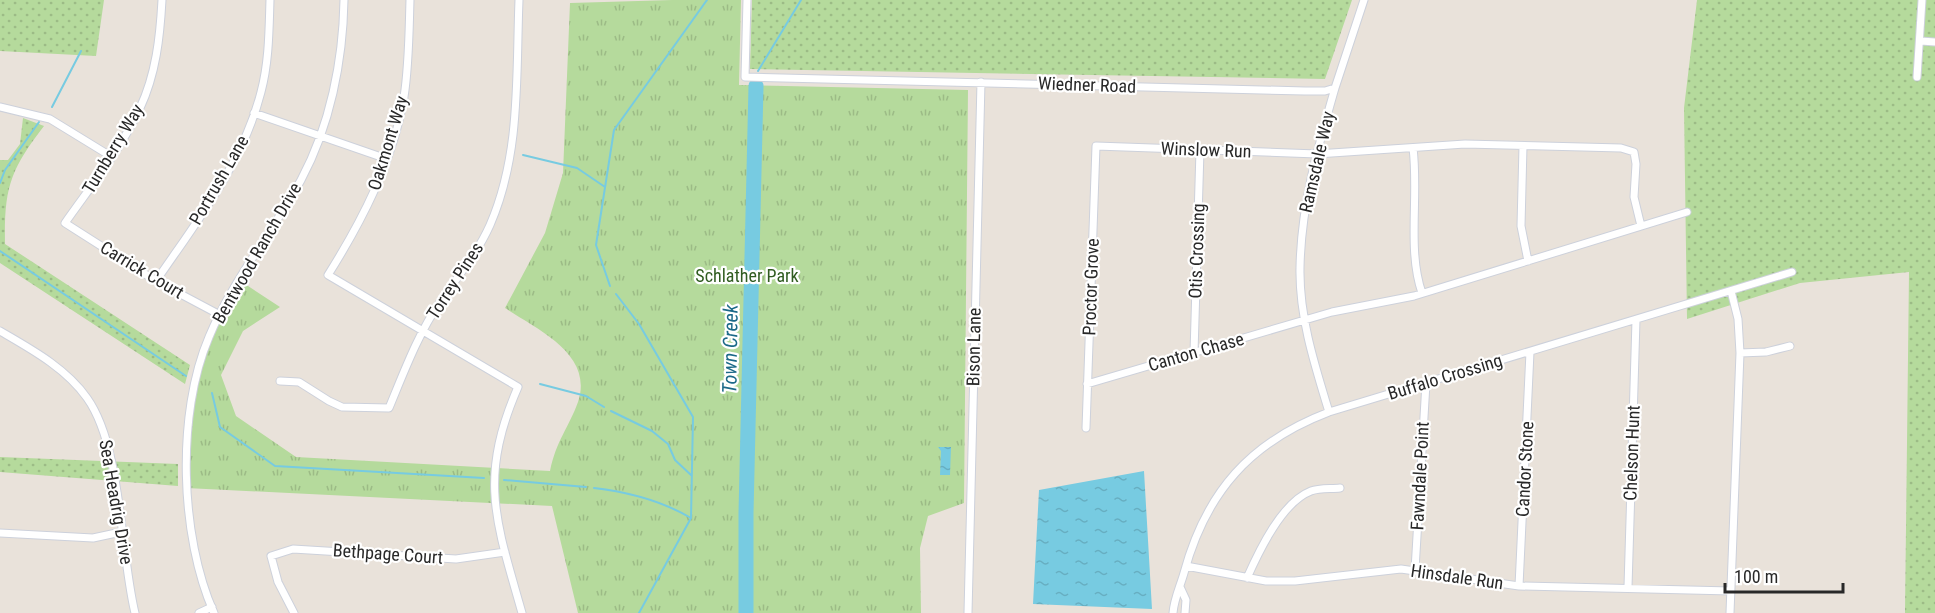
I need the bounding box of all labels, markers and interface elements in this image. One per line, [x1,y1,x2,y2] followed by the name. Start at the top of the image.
[1038,72,1136,97] street label: Wiedner Road
[363,93,412,193] street label: Oakmont Way
[78,100,148,197] street label: Turnberry Way
[1295,109,1339,215] street label: Ramsdale Way
[185,131,253,228] street label: Portrush Lane
[1160,137,1252,162] street label: Winslow Run
[208,179,305,327] street label: Bentwood Ranch Drive
[1184,203,1209,299] street label: Otis Crossing
[97,236,188,303] street label: Carrick Court
[422,238,487,323] street label: Torrey Pines
[1078,238,1103,336] street label: Proctor Grove
[695,265,799,286] park label: Schlather Park
[717,303,743,394] water label: Town Creek
[962,308,985,386] street label: Bison Lane
[1146,328,1246,375] street label: Canton Chase
[1385,349,1505,404] street label: Buffalo Crossing
[1619,405,1644,501] street label: Chelson Hunt
[1406,421,1433,531] street label: Fawndale Point
[1512,421,1537,517] street label: Candor Stone
[95,438,138,566] street label: Sea Headrig Drive
[332,539,444,568] street label: Bethpage Court
[1725,556,1844,594] scale bar
[1409,560,1505,593] street label: Hinsdale Run
[1734,566,1778,587] text: 100 m

